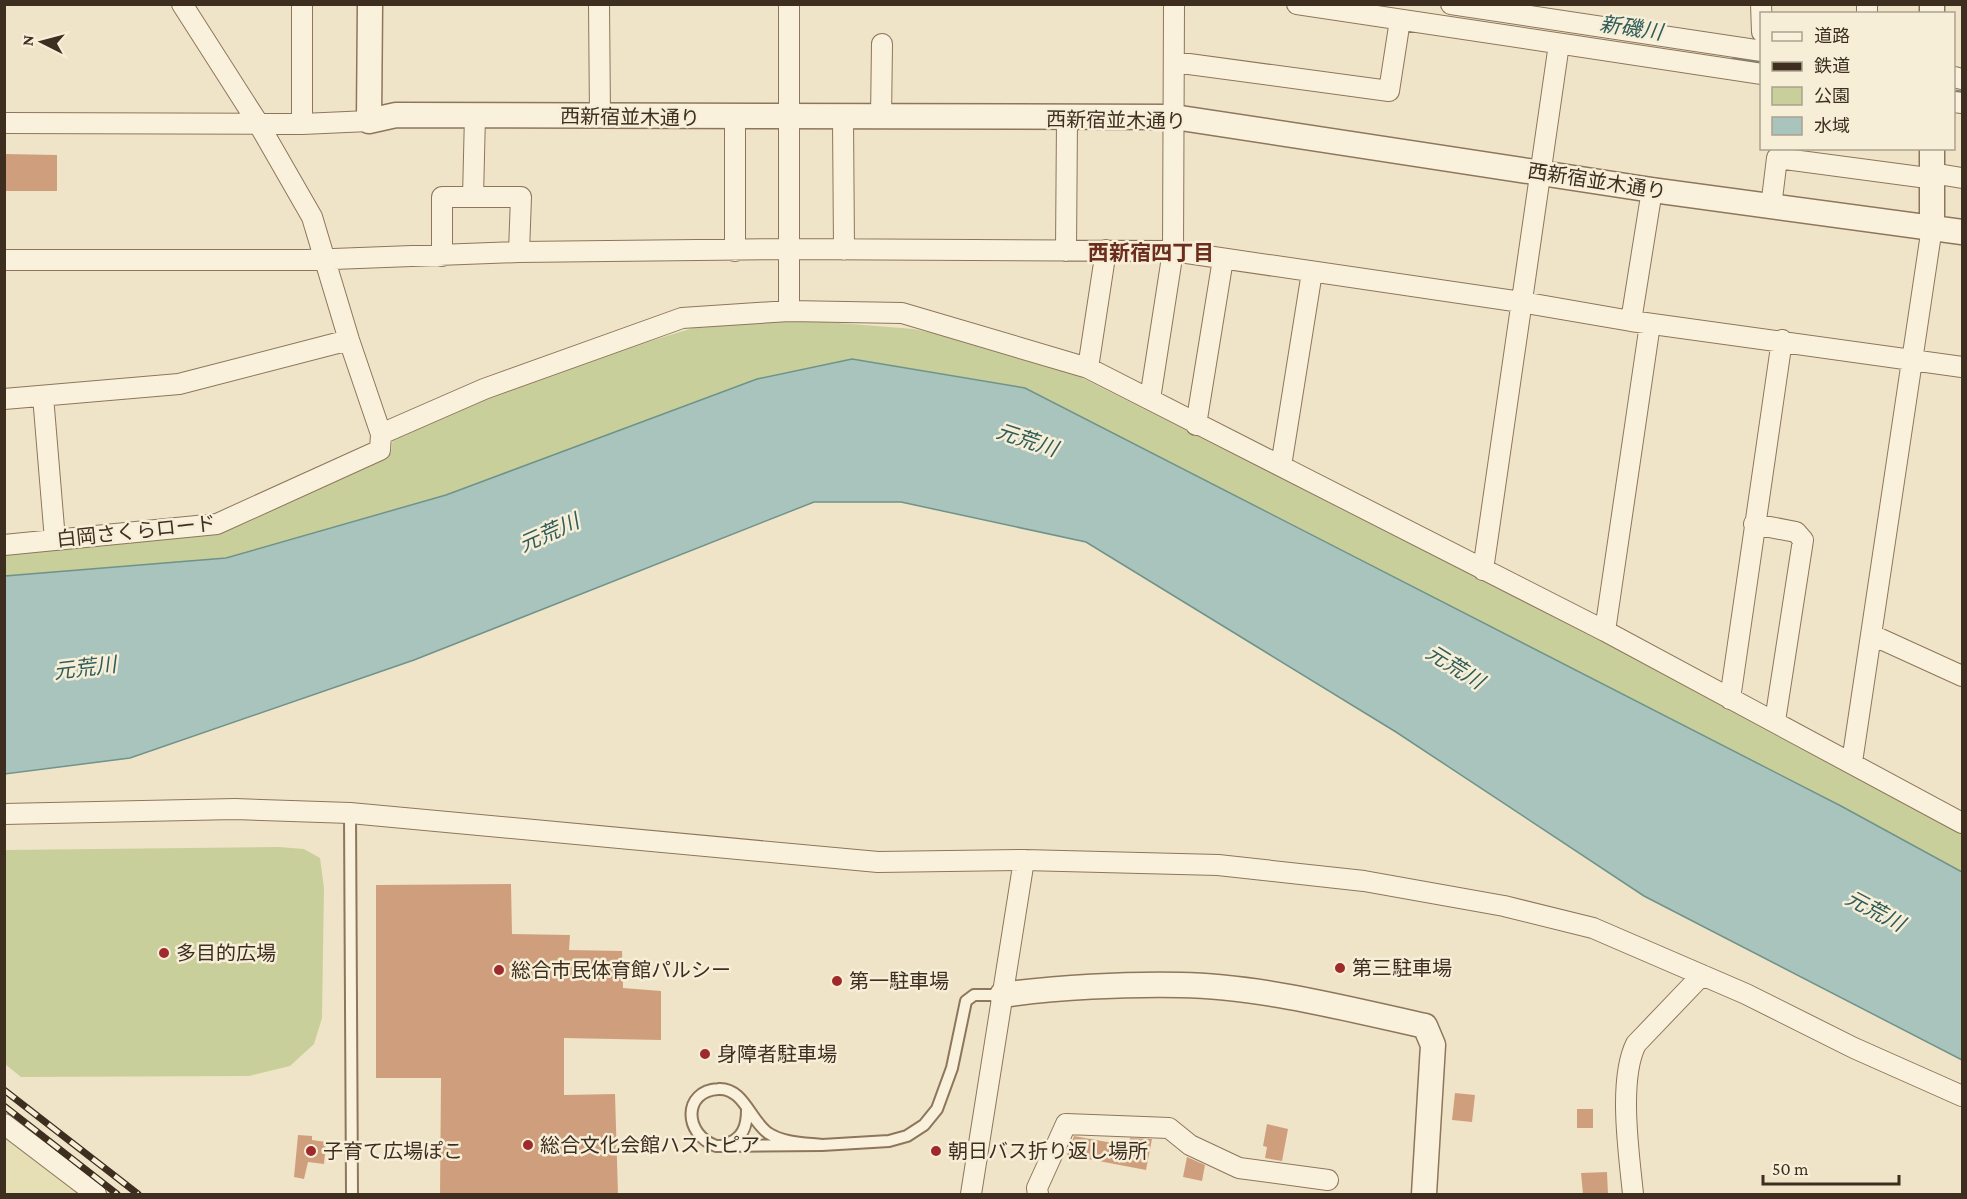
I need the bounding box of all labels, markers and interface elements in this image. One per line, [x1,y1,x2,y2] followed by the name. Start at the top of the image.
[12,12,72,72] north arrow
[1598,12,1666,45] water label: 新磯川
[1760,12,1955,150] legend
[1814,26,1850,46] text: 道路
[19,34,37,47] text: N
[1814,56,1850,76] text: 鉄道
[1814,86,1850,106] text: 公園
[560,105,700,129] street label: 西新宿並木通り
[1046,108,1186,132] street label: 西新宿並木通り
[1814,116,1850,136] text: 水域
[1526,159,1668,203] street label: 西新宿並木通り
[1088,241,1214,265] district label: 西新宿四丁目
[993,419,1063,462] water label: 元荒川
[515,508,584,557] water label: 元荒川
[55,512,217,550] street label: 白岡さくらロード
[1422,640,1490,695] water label: 元荒川
[52,652,120,684] water label: 元荒川
[1842,886,1910,937] water label: 元荒川
[176,942,276,964] place label: 多目的広場
[157,946,171,960] marker: 多目的広場
[1352,957,1452,979] place label: 第三駐車場
[511,959,731,981] place label: 総合市民体育館パルシー
[1333,961,1347,975] marker: 第三駐車場
[492,963,506,977] marker: 総合市民体育館パルシー
[849,970,949,992] place label: 第一駐車場
[830,974,844,988] marker: 第一駐車場
[717,1043,837,1065] place label: 身障者駐車場
[698,1047,712,1061] marker: 身障者駐車場
[540,1134,760,1156] place label: 総合文化会館ハストピア
[521,1138,535,1152] marker: 総合文化会館ハストピア
[323,1140,463,1162] place label: 子育て広場ぽこ
[948,1140,1148,1162] place label: 朝日バス折り返し場所
[304,1144,318,1158] marker: 子育て広場ぽこ
[929,1144,943,1158] marker: 朝日バス折り返し場所
[1763,1148,1900,1186] scale bar
[1772,1159,1809,1179] text: 50 m

